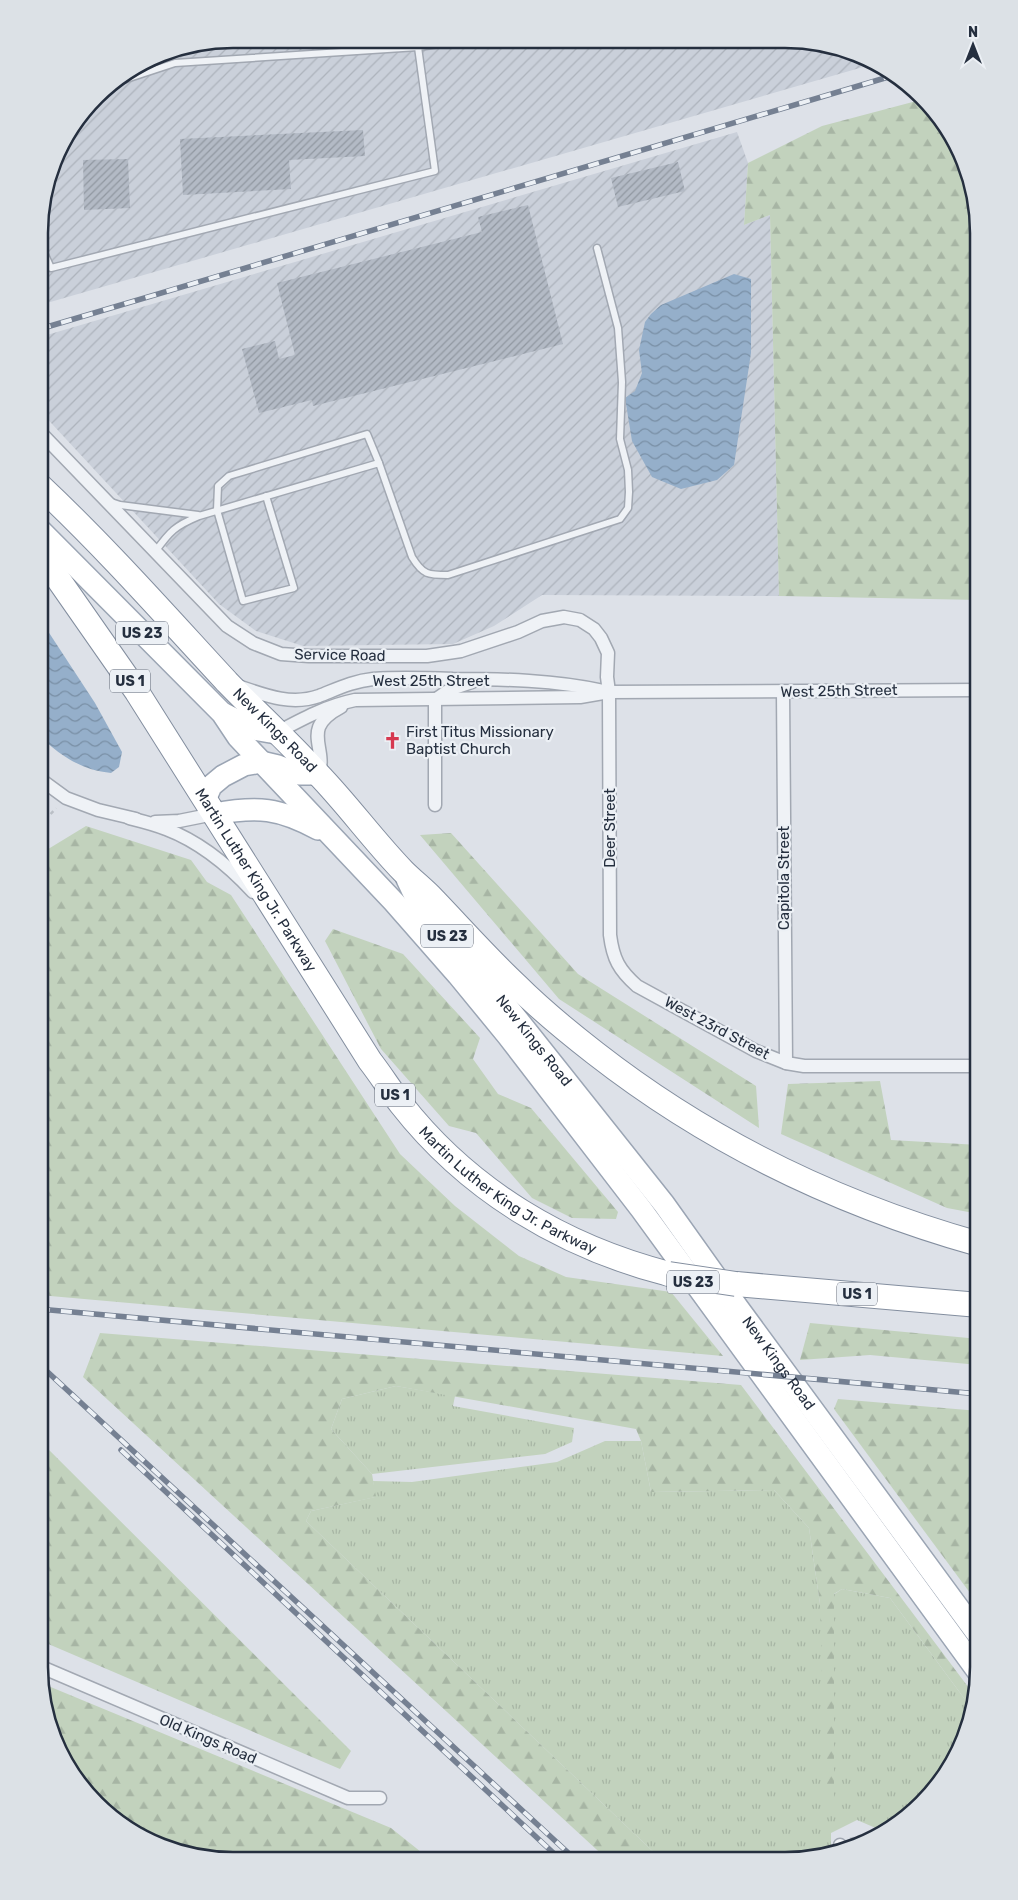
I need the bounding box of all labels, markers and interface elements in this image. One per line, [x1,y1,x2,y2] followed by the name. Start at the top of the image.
[948,20,998,70] north arrow
[968,24,978,41] text: N
[116,622,168,644] road number: US 23
[294,645,386,665] street label: Service Road
[110,669,150,692] road number: US 1
[372,672,490,690] street label: West 25th Street
[780,681,898,701] street label: West 25th Street
[229,684,321,776] street label: New Kings Road
[406,723,554,758] place label: First Titus Missionary Baptist Church
[382,731,402,751] church icon: First Titus Missionary Baptist Church
[191,785,320,975] street label: Martin Luther King Jr. Parkway
[601,788,619,868] street label: Deer Street
[775,826,793,930] street label: Capitola Street
[421,924,473,948] road number: US 23
[492,991,576,1090] street label: New Kings Road
[661,993,773,1063] street label: West 23rd Street
[375,1084,415,1106] road number: US 1
[415,1123,599,1258] street label: Martin Luther King Jr. Parkway
[667,1270,719,1294] road number: US 23
[837,1282,877,1306] road number: US 1
[738,1313,819,1414] street label: New Kings Road
[157,1710,259,1768] street label: Old Kings Road

